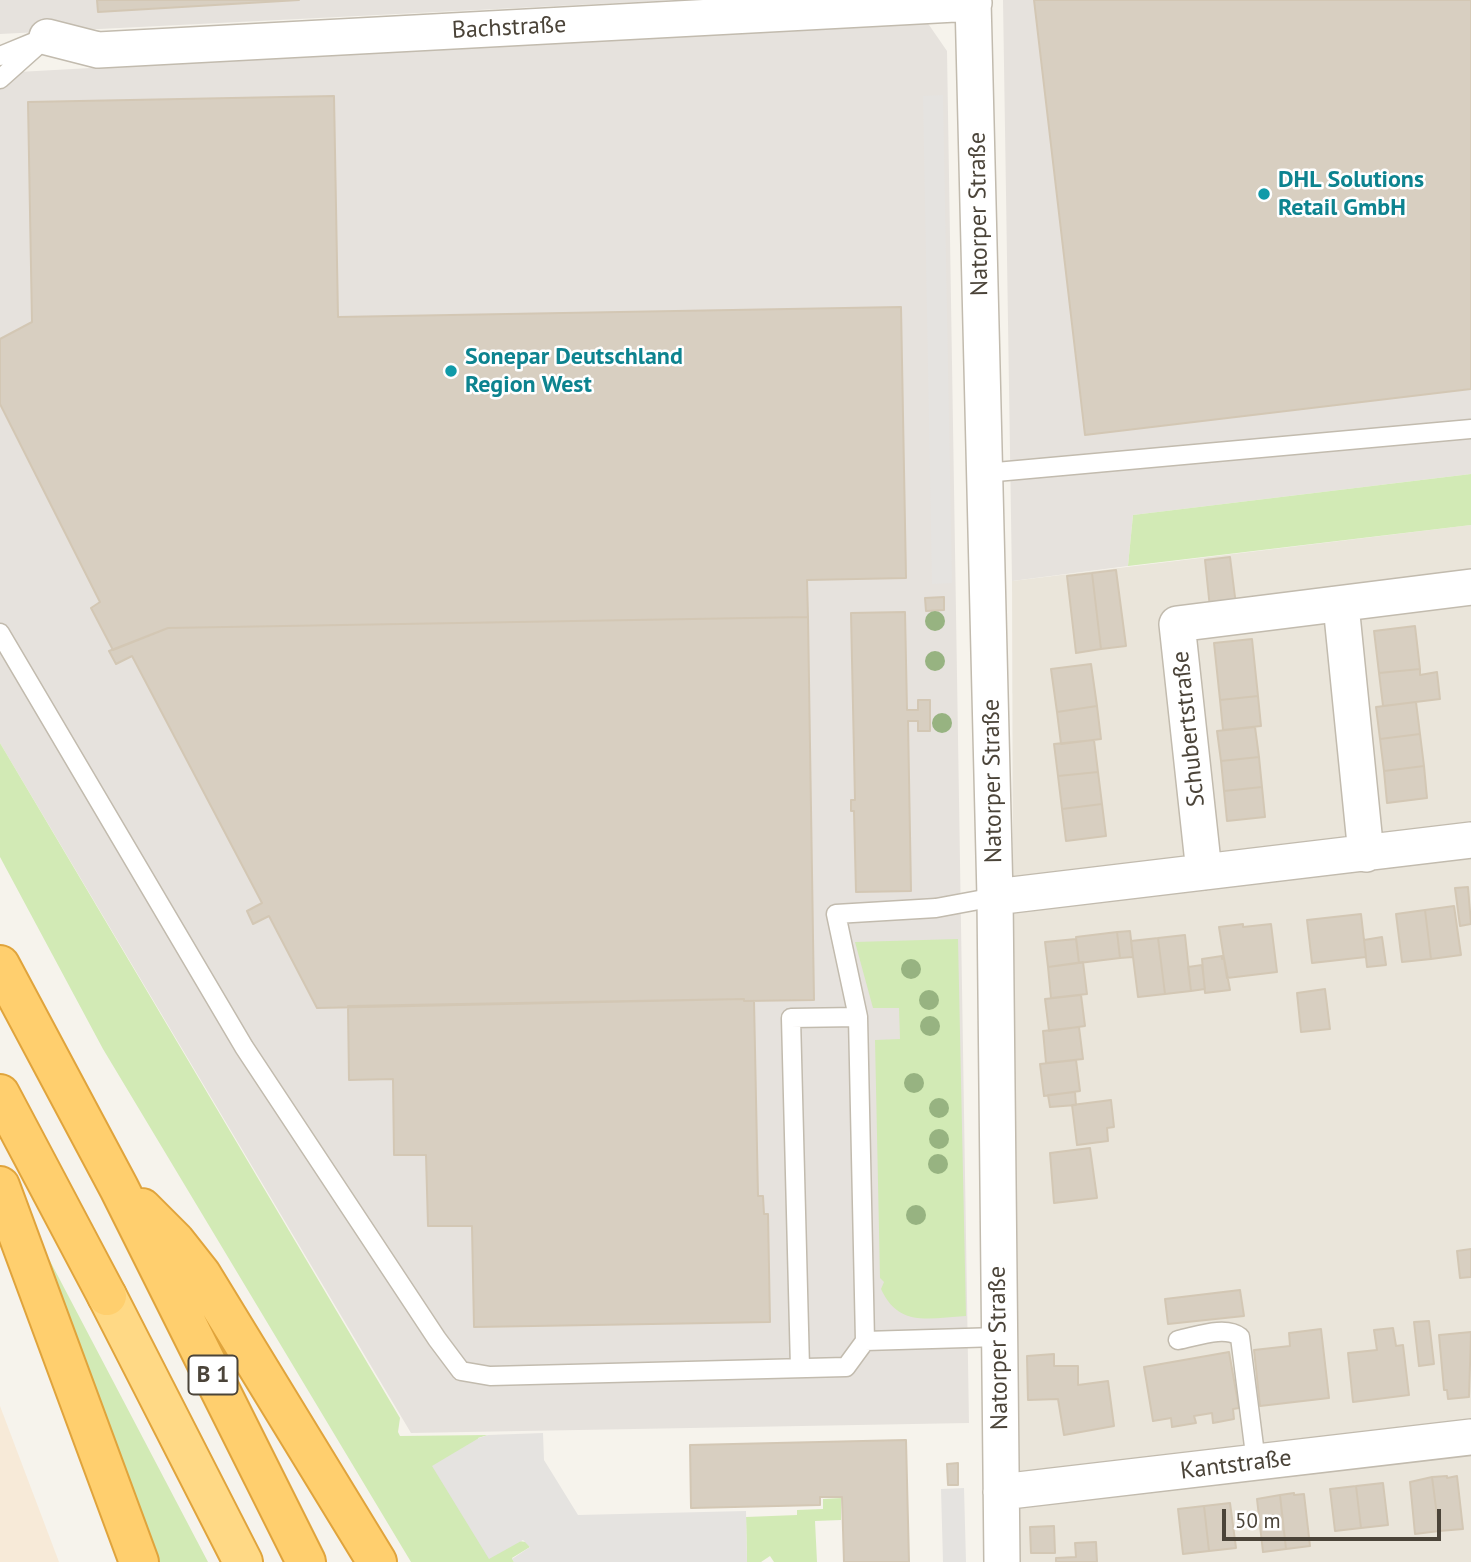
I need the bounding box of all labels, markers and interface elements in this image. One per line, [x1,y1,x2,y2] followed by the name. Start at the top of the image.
[451,11,567,45] street label: Bachstraße
[963,132,995,296] street label: Natorper Straße
[1278,166,1424,222] place label: DHL Solutions Retail GmbH
[1256,186,1272,202] marker: DHL Solutions Retail GmbH
[465,343,683,399] place label: Sonepar Deutschland Region West
[443,363,459,379] marker: Sonepar Deutschland Region West
[1166,650,1212,808] street label: Schubertstraße
[977,699,1009,863] street label: Natorper Straße
[983,1266,1015,1430] street label: Natorper Straße
[188,1356,238,1394] road number: B 1
[1179,1444,1293,1486] street label: Kantstraße
[1226,1496,1445,1540] scale bar
[1235,1507,1281,1534] text: 50 m

